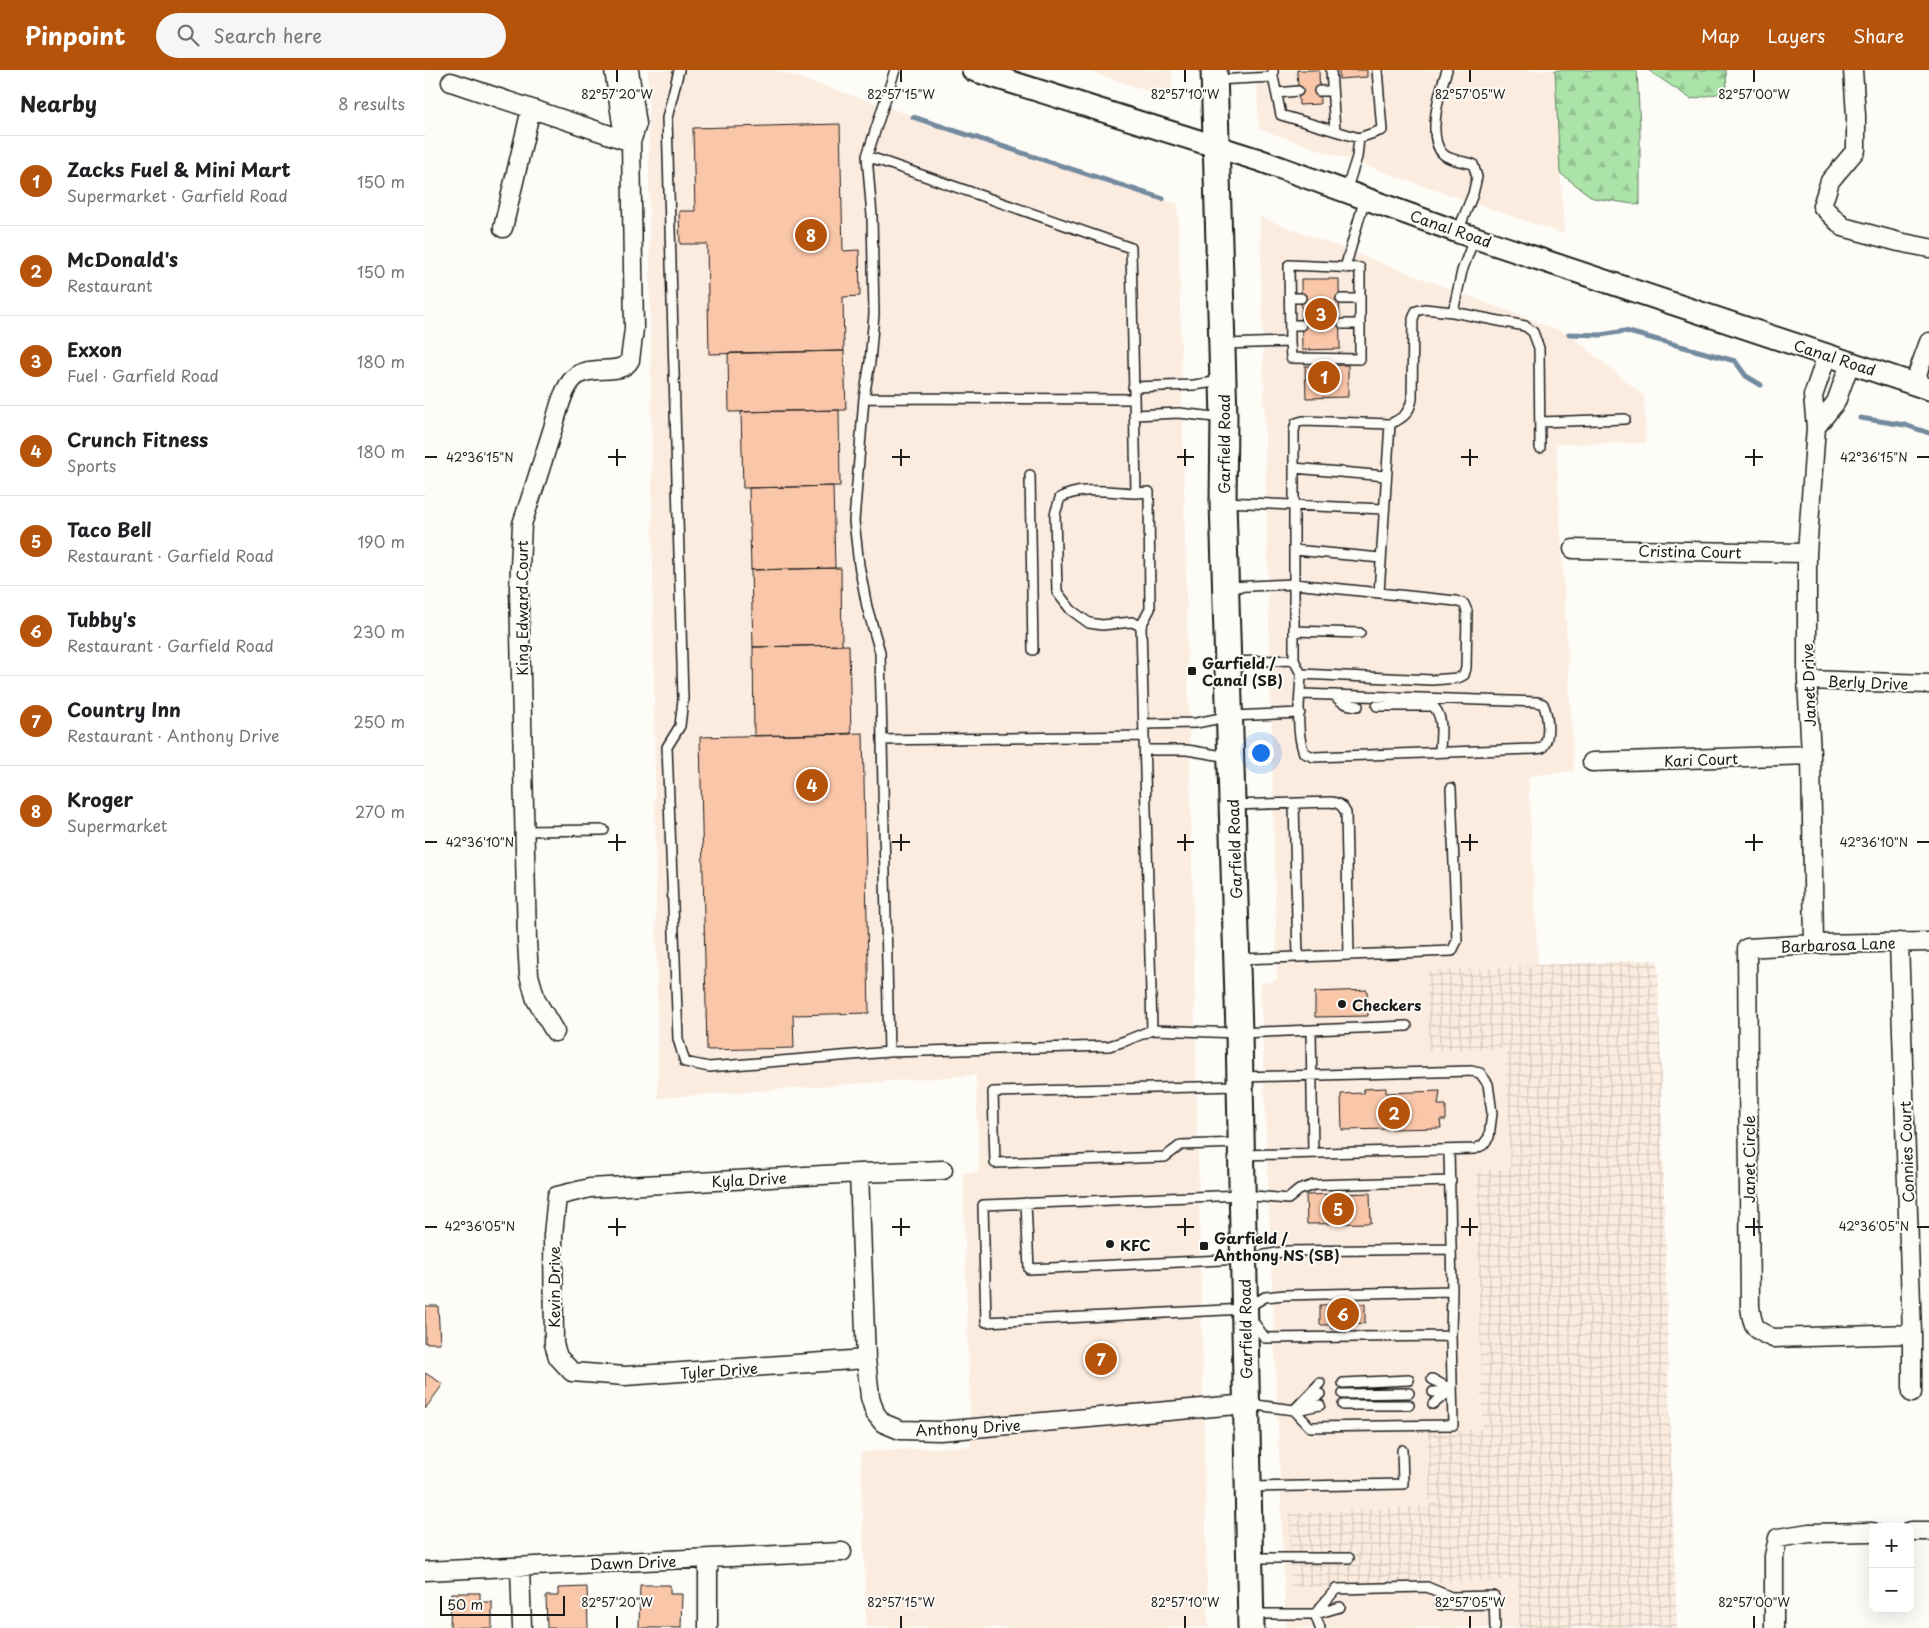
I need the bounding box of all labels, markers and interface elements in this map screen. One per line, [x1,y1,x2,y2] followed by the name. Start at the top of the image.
[156,13,506,58] search box
[25,17,126,53] text: Pinpoint
[174,21,202,49] icon: search
[214,21,322,49] text: Search here
[1701,22,1740,49] text: Map
[1768,22,1825,49] text: Layers
[1853,22,1904,49] text: Share
[581,85,653,103] text: 82°57'20"W
[867,85,935,103] text: 82°57'15"W
[1151,85,1220,103] text: 82°57'10"W
[1435,85,1506,103] text: 82°57'05"W
[1718,85,1790,103] text: 82°57'00"W
[20,87,97,119] text: Nearby
[338,91,405,115] text: 8 results
[67,155,291,183] text: Zacks Fuel & Mini Mart
[32,169,40,193] text: 1
[357,169,405,193] text: 150 m
[67,183,288,207] text: Supermarket · Garfield Road
[1407,203,1495,253] street label: Canal Road
[795,216,827,254] pin: 8
[67,245,178,273] text: McDonald's
[30,259,42,283] text: 2
[357,259,405,283] text: 150 m
[67,273,153,297] text: Restaurant
[1305,295,1337,333] pin: 3
[1791,333,1879,381] street label: Canal Road
[67,335,122,363] text: Exxon
[31,349,41,373] text: 3
[357,349,405,373] text: 180 m
[1308,358,1340,396] pin: 1
[67,363,219,387] text: Fuel · Garfield Road
[1212,394,1235,494] street label: Garfield Road
[67,425,208,453] text: Crunch Fitness
[31,439,41,463] text: 4
[357,439,405,463] text: 180 m
[446,448,514,466] text: 42°36'15"N
[1840,448,1908,466] text: 42°36'15"N
[67,453,116,477] text: Sports
[67,515,152,543] text: Taco Bell
[31,529,41,553] text: 5
[357,529,405,553] text: 190 m
[1638,539,1742,563] street label: Cristina Court
[510,540,533,676] street label: King Edward Court
[67,543,274,567] text: Restaurant · Garfield Road
[67,605,136,633] text: Tubby's
[30,619,42,643] text: 6
[353,619,405,643] text: 230 m
[67,633,274,657] text: Restaurant · Garfield Road
[1795,643,1821,727] street label: Janet Drive
[1202,651,1283,691] place label: Garfield / Canal (SB)
[1186,665,1198,677] marker: Garfield / Canal (SB)
[1827,669,1909,695] street label: Berly Drive
[67,695,181,723] text: Country Inn
[31,709,41,733] text: 7
[354,709,405,733] text: 250 m
[67,723,279,747] text: Restaurant · Anthony Drive
[1248,740,1274,766] your location
[1663,746,1739,772] street label: Kari Court
[796,766,828,804] pin: 4
[67,785,133,813] text: Kroger
[31,799,41,823] text: 8
[355,799,405,823] text: 270 m
[1221,799,1247,899] street label: Garfield Road
[67,813,167,837] text: Supermarket
[446,833,514,851] text: 42°36'10"N
[1840,833,1908,851] text: 42°36'10"N
[1780,930,1896,958] street label: Barbarosa Lane
[1352,993,1421,1016] place label: Checkers
[1336,998,1348,1010] marker: Checkers
[1378,1094,1410,1132] pin: 2
[1893,1101,1919,1203] street label: Connies Court
[1737,1115,1760,1203] street label: Janet Circle
[711,1166,787,1192] street label: Kyla Drive
[1322,1190,1354,1228] pin: 5
[445,1217,515,1235] text: 42°36'05"N
[1839,1217,1909,1235] text: 42°36'05"N
[1214,1226,1340,1266] place label: Garfield / Anthony NS (SB)
[1120,1233,1151,1256] place label: KFC
[1104,1238,1116,1250] marker: KFC
[1198,1240,1210,1252] marker: Garfield / Anthony NS (SB)
[542,1246,565,1328] street label: Kevin Drive
[1233,1279,1257,1379] street label: Garfield Road
[1327,1295,1359,1333] pin: 6
[1085,1340,1117,1378] pin: 7
[680,1356,759,1384] street label: Tyler Drive
[915,1413,1021,1441] street label: Anthony Drive
[1869,1523,1914,1613] map controls
[1869,1523,1914,1568] button: +
[589,1549,677,1575] street label: Dawn Drive
[1869,1568,1914,1613] button: −
[440,1593,565,1616] scale bar
[581,1593,653,1611] text: 82°57'20"W
[867,1593,935,1611] text: 82°57'15"W
[1151,1593,1220,1611] text: 82°57'10"W
[1435,1593,1506,1611] text: 82°57'05"W
[1718,1593,1790,1611] text: 82°57'00"W
[447,1594,483,1615] text: 50 m

